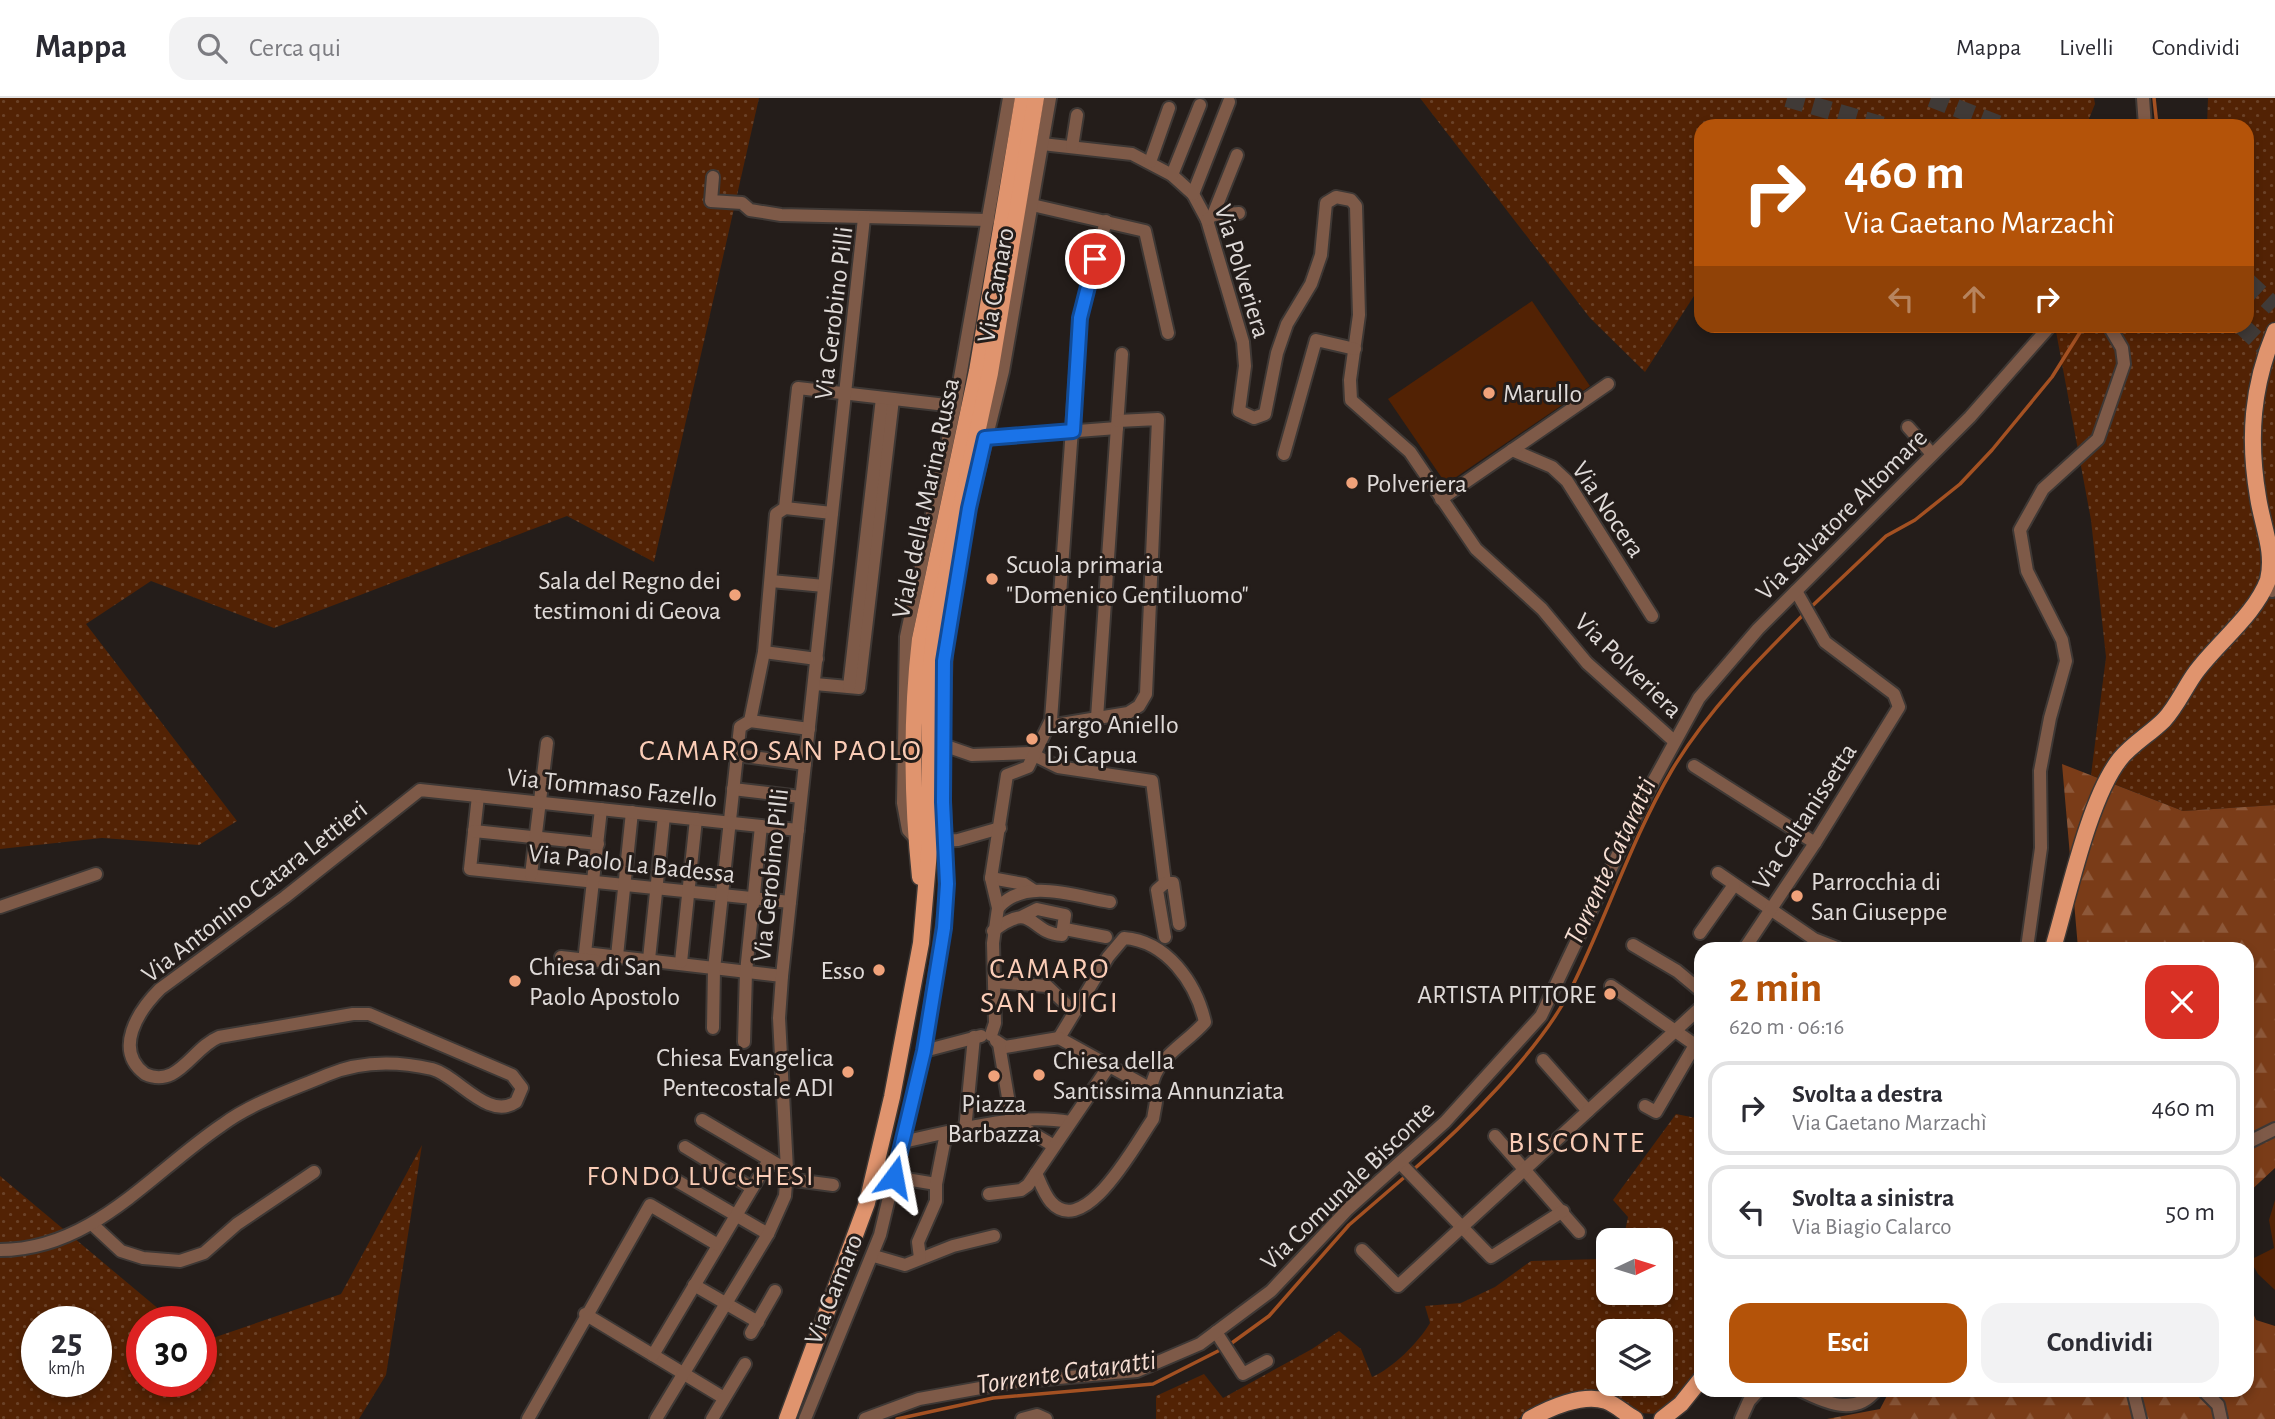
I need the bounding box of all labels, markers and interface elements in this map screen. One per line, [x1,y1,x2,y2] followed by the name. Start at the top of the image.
[169,17,659,80] search box
[193,29,231,67] icon: search
[35,31,127,64] text: Mappa
[249,35,341,61] text: Cerca qui
[1956,36,2021,60] text: Mappa
[2059,36,2114,60] text: Livelli
[2152,36,2240,60] text: Condividi
[1729,147,1820,238] icon: right
[1844,149,1965,198] text: 460 m
[1209,201,1275,341] street label: Via Polveriera
[1844,207,2115,239] text: Via Gaetano Marzachì
[810,225,858,401] street label: Via Gerobino Pilli
[973,226,1019,345] street label: Via Camaro
[1065,229,1125,289] pin
[1076,240,1114,278] icon: arrive
[1882,280,1920,318] icon: left
[1955,280,1993,318] icon: ahead
[2028,280,2066,318] icon: right
[888,376,964,621] street label: Viale della Marina Russa
[1503,381,1582,407] place label: Marullo
[1481,385,1497,401] marker: Marullo
[1751,424,1932,605] street label: Via Salvatore Altomare
[1567,457,1650,562] street label: Via Nocera
[1366,471,1467,497] place label: Polveriera
[1344,475,1360,491] marker: Polveriera
[1006,552,1249,608] place label: Scuola primaria "Domenico Gentiluomo"
[533,568,721,624] place label: Sala del Regno dei testimoni di Geova
[984,571,1000,587] marker: Scuola primaria "Domenico Gentiluomo"
[727,587,743,603] marker: Sala del Regno dei testimoni di Geova
[1570,608,1687,723] street label: Via Polveriera
[1046,712,1179,768] place label: Largo Aniello Di Capua
[1024,731,1040,747] marker: Largo Aniello Di Capua
[639,736,923,766] district label: CAMARO SAN PAOLO
[1748,739,1862,894] street label: Via Caltanissetta
[505,764,718,812] street label: Via Tommaso Fazello
[1560,774,1662,950] water label: Torrente Cataratti
[749,787,793,963] street label: Via Gerobino Pilli
[137,796,372,988] street label: Via Antonino Catara Lettieri
[527,840,737,888] street label: Via Paolo La Badessa
[1811,869,1947,925] place label: Parrocchia di San Giuseppe
[1789,888,1805,904] marker: Parrocchia di San Giuseppe
[529,954,680,1010] place label: Chiesa di San Paolo Apostolo
[980,954,1120,1018] district label: CAMARO SAN LUIGI
[820,958,865,984] place label: Esso
[871,962,887,978] marker: Esso
[2145,965,2219,1039] button: close
[1729,967,1822,1009] text: 2 min
[507,973,523,989] marker: Chiesa di San Paolo Apostolo
[1417,982,1596,1008] place label: ARTISTA PITTORE
[1602,986,1618,1002] marker: ARTISTA PITTORE
[1729,1016,1844,1039] text: 620 m · 06:16
[656,1045,834,1101] place label: Chiesa Evangelica Pentecostale ADI
[1053,1048,1284,1104] place label: Chiesa della Santissima Annunziata
[840,1064,856,1080] marker: Chiesa Evangelica Pentecostale ADI
[1031,1067,1047,1083] marker: Chiesa della Santissima Annunziata
[986,1068,1002,1084] marker: Piazza Barbazza
[1792,1081,1943,1107] text: Svolta a destra
[1733,1089,1771,1127] icon: right
[948,1091,1040,1147] place label: Piazza Barbazza
[2151,1095,2215,1121] text: 460 m
[1256,1096,1440,1275] street label: Via Comunale Bisconte
[1792,1112,1987,1135] text: Via Gaetano Marzachì
[1508,1128,1646,1158] district label: BISCONTE
[857,1140,931,1214] position arrow
[586,1163,816,1191] district label: FONDO LUCCHESI
[1792,1185,1954,1211] text: Svolta a sinistra
[1733,1193,1771,1231] icon: left
[2165,1199,2215,1225] text: 50 m
[1792,1216,1952,1239] text: Via Biagio Calarco
[1596,1228,1673,1306] north arrow
[1596,1228,1673,1396] map controls
[800,1231,868,1348] street label: Via Camaro
[1729,1303,1967,1383] button: Esci
[1981,1303,2219,1383] button: Condividi
[126,1306,217,1397] speed limit sign: 30
[1596,1319,1673,1396] button: layers
[51,1325,82,1360] text: 25
[975,1347,1158,1399] water label: Torrente Cataratti
[48,1360,85,1378] text: km/h

